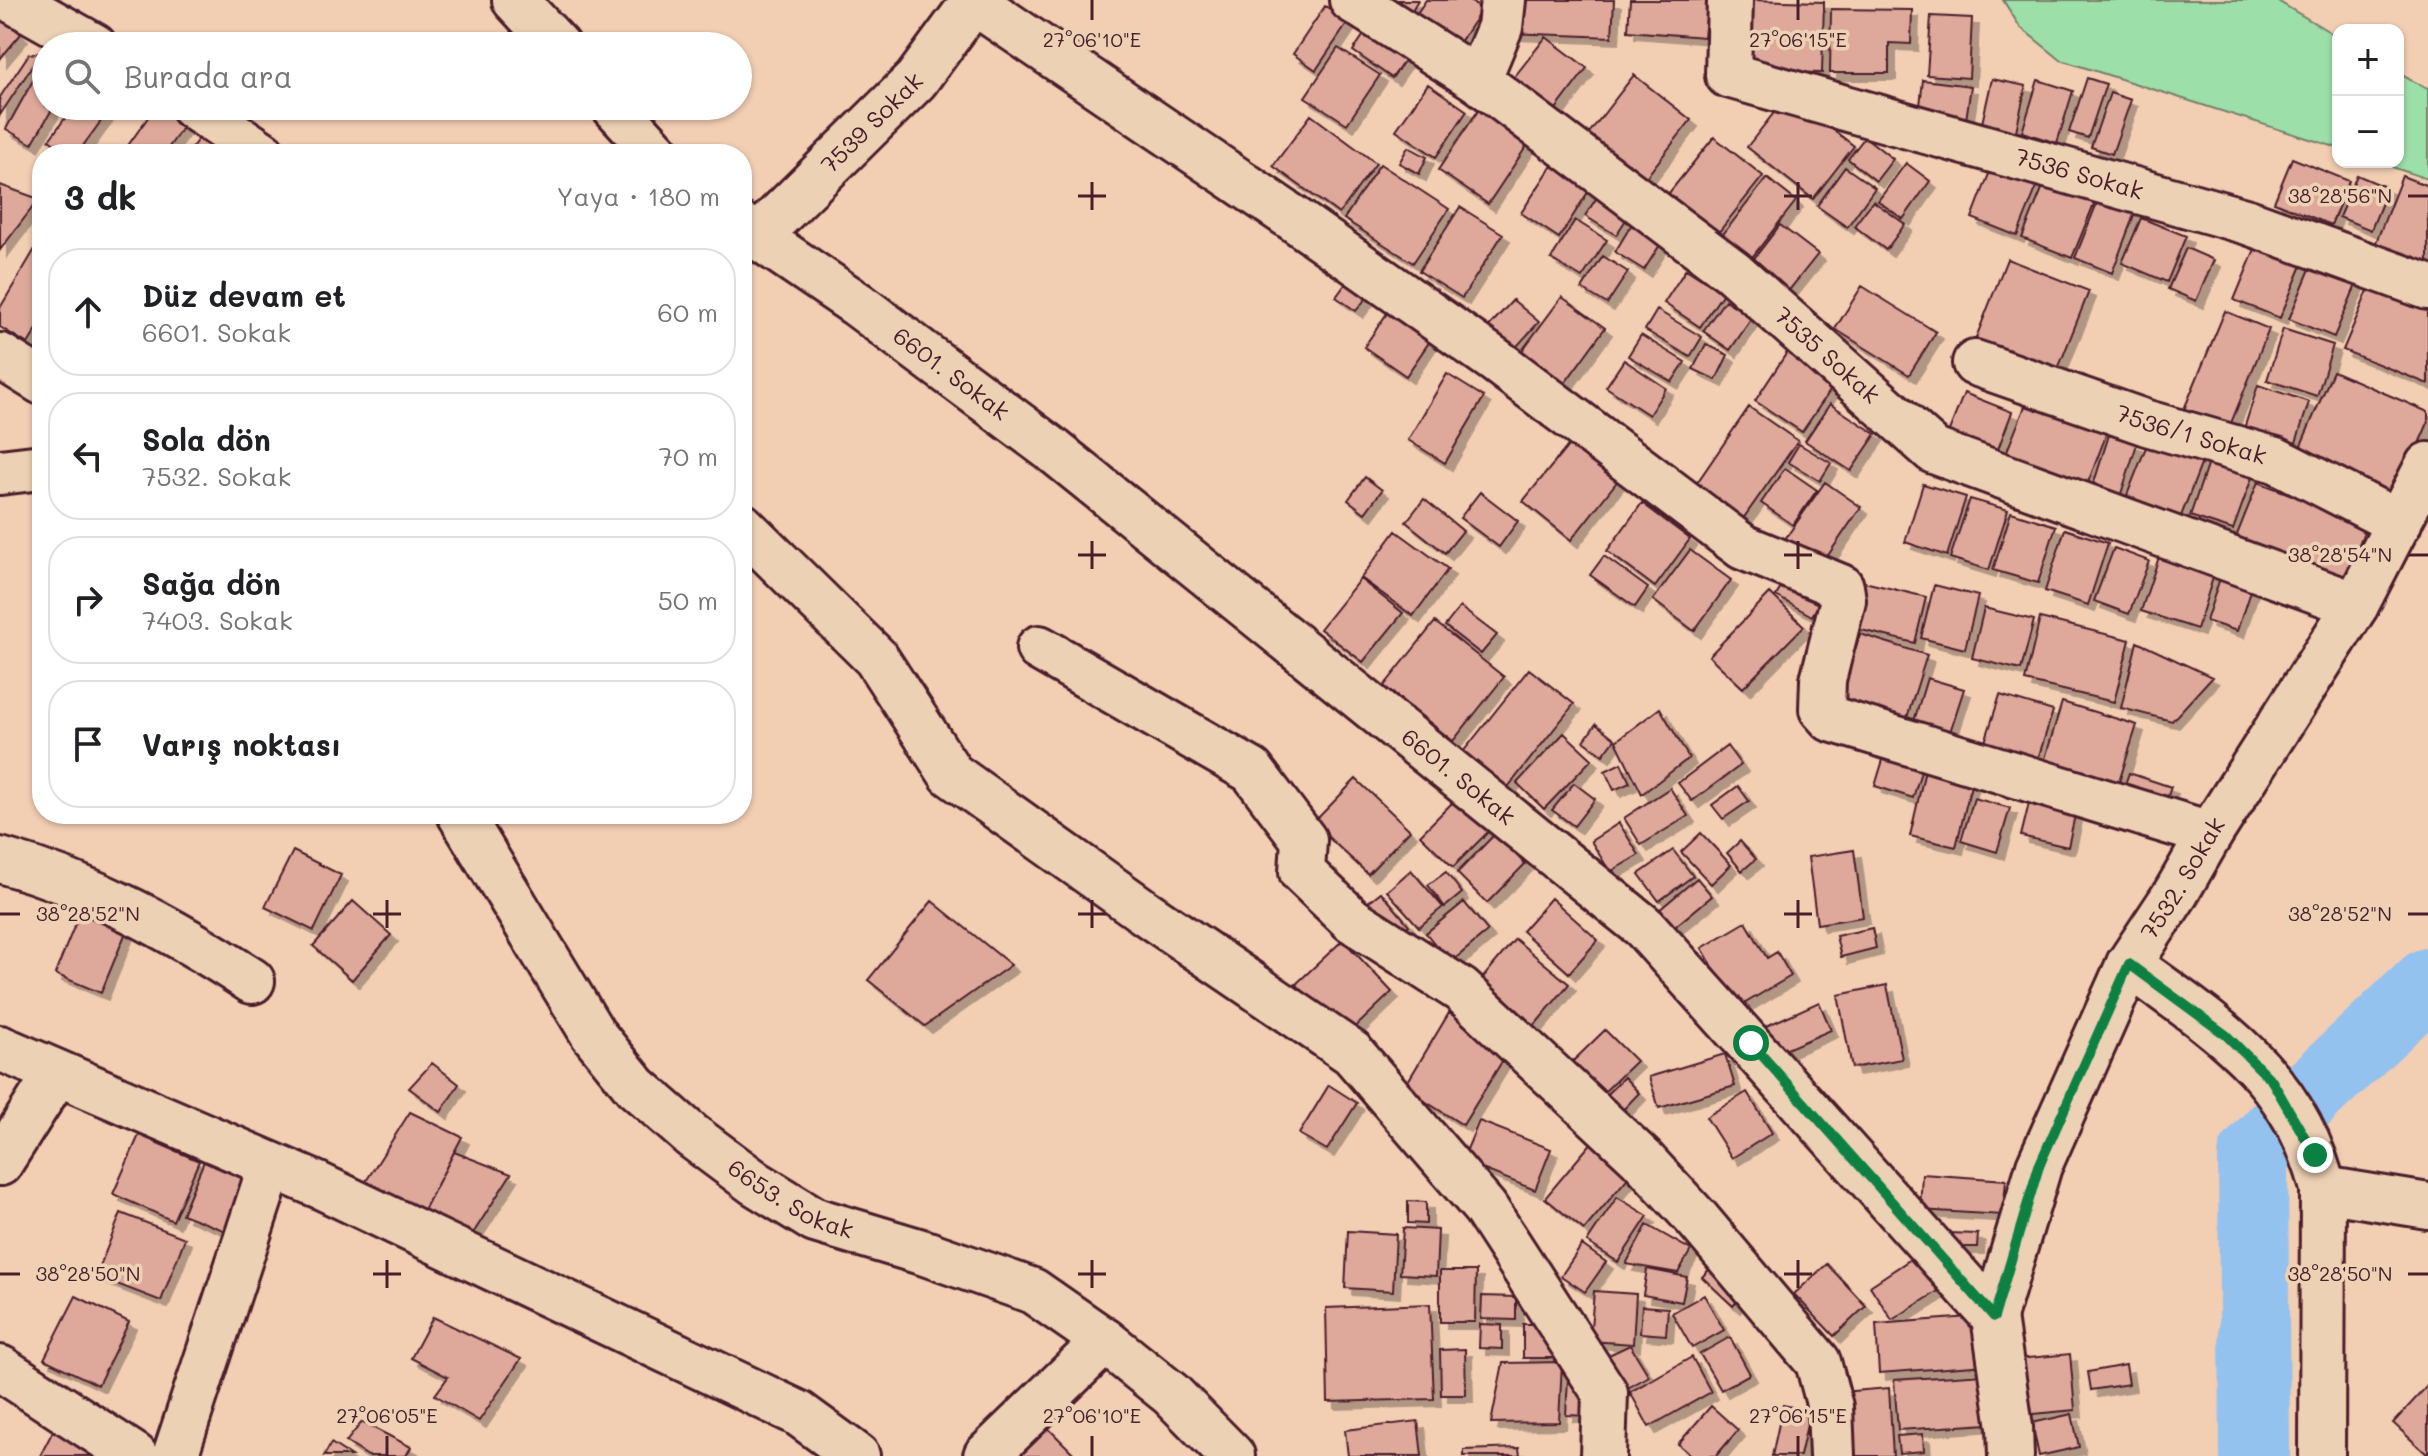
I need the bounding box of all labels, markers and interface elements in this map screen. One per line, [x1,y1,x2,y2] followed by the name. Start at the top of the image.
[2332,24,2404,168] map controls
[2332,24,2404,96] button: +
[1043,26,1141,52] text: 27°06'10"E
[1749,26,1847,52] text: 27°06'15"E
[32,32,752,120] search box
[60,54,104,98] icon: search
[124,56,293,96] text: Burada ara
[814,65,929,179] street label: 7539 Sokak
[2332,96,2404,168] button: −
[2012,140,2147,206] street label: 7536 Sokak
[64,174,137,219] text: 3 dk
[557,179,720,213] text: Yaya · 180 m
[2288,182,2392,208] text: 38°28'56"N
[142,275,346,315] text: Düz devam et
[66,290,110,334] icon: ahead
[657,295,718,329] text: 60 m
[1768,299,1887,410] street label: 7535 Sokak
[142,315,291,349] text: 6601. Sokak
[887,319,1016,426] street label: 6601. Sokak
[2112,396,2270,470] street label: 7536/1 Sokak
[142,419,271,459] text: Sola dön
[66,434,110,478] icon: left
[658,439,718,473] text: 70 m
[142,459,291,493] text: 7532. Sokak
[2288,541,2392,567] text: 38°28'54"N
[142,563,281,603] text: Sağa dön
[66,578,110,622] icon: right
[658,583,718,617] text: 50 m
[142,603,293,637] text: 7403. Sokak
[1396,721,1522,831] street label: 6601. Sokak
[66,722,110,766] icon: arrive
[142,724,341,764] text: Varış noktası
[2133,811,2231,945] street label: 7532. Sokak
[36,900,140,926] text: 38°28'52"N
[2288,900,2392,926] text: 38°28'52"N
[1733,1025,1769,1061] route start
[2297,1137,2333,1173] route end
[722,1151,857,1245] street label: 6653. Sokak
[36,1260,141,1286] text: 38°28'50"N
[2288,1260,2393,1286] text: 38°28'50"N
[336,1402,438,1428] text: 27°06'05"E
[1043,1402,1141,1428] text: 27°06'10"E
[1749,1402,1847,1428] text: 27°06'15"E

